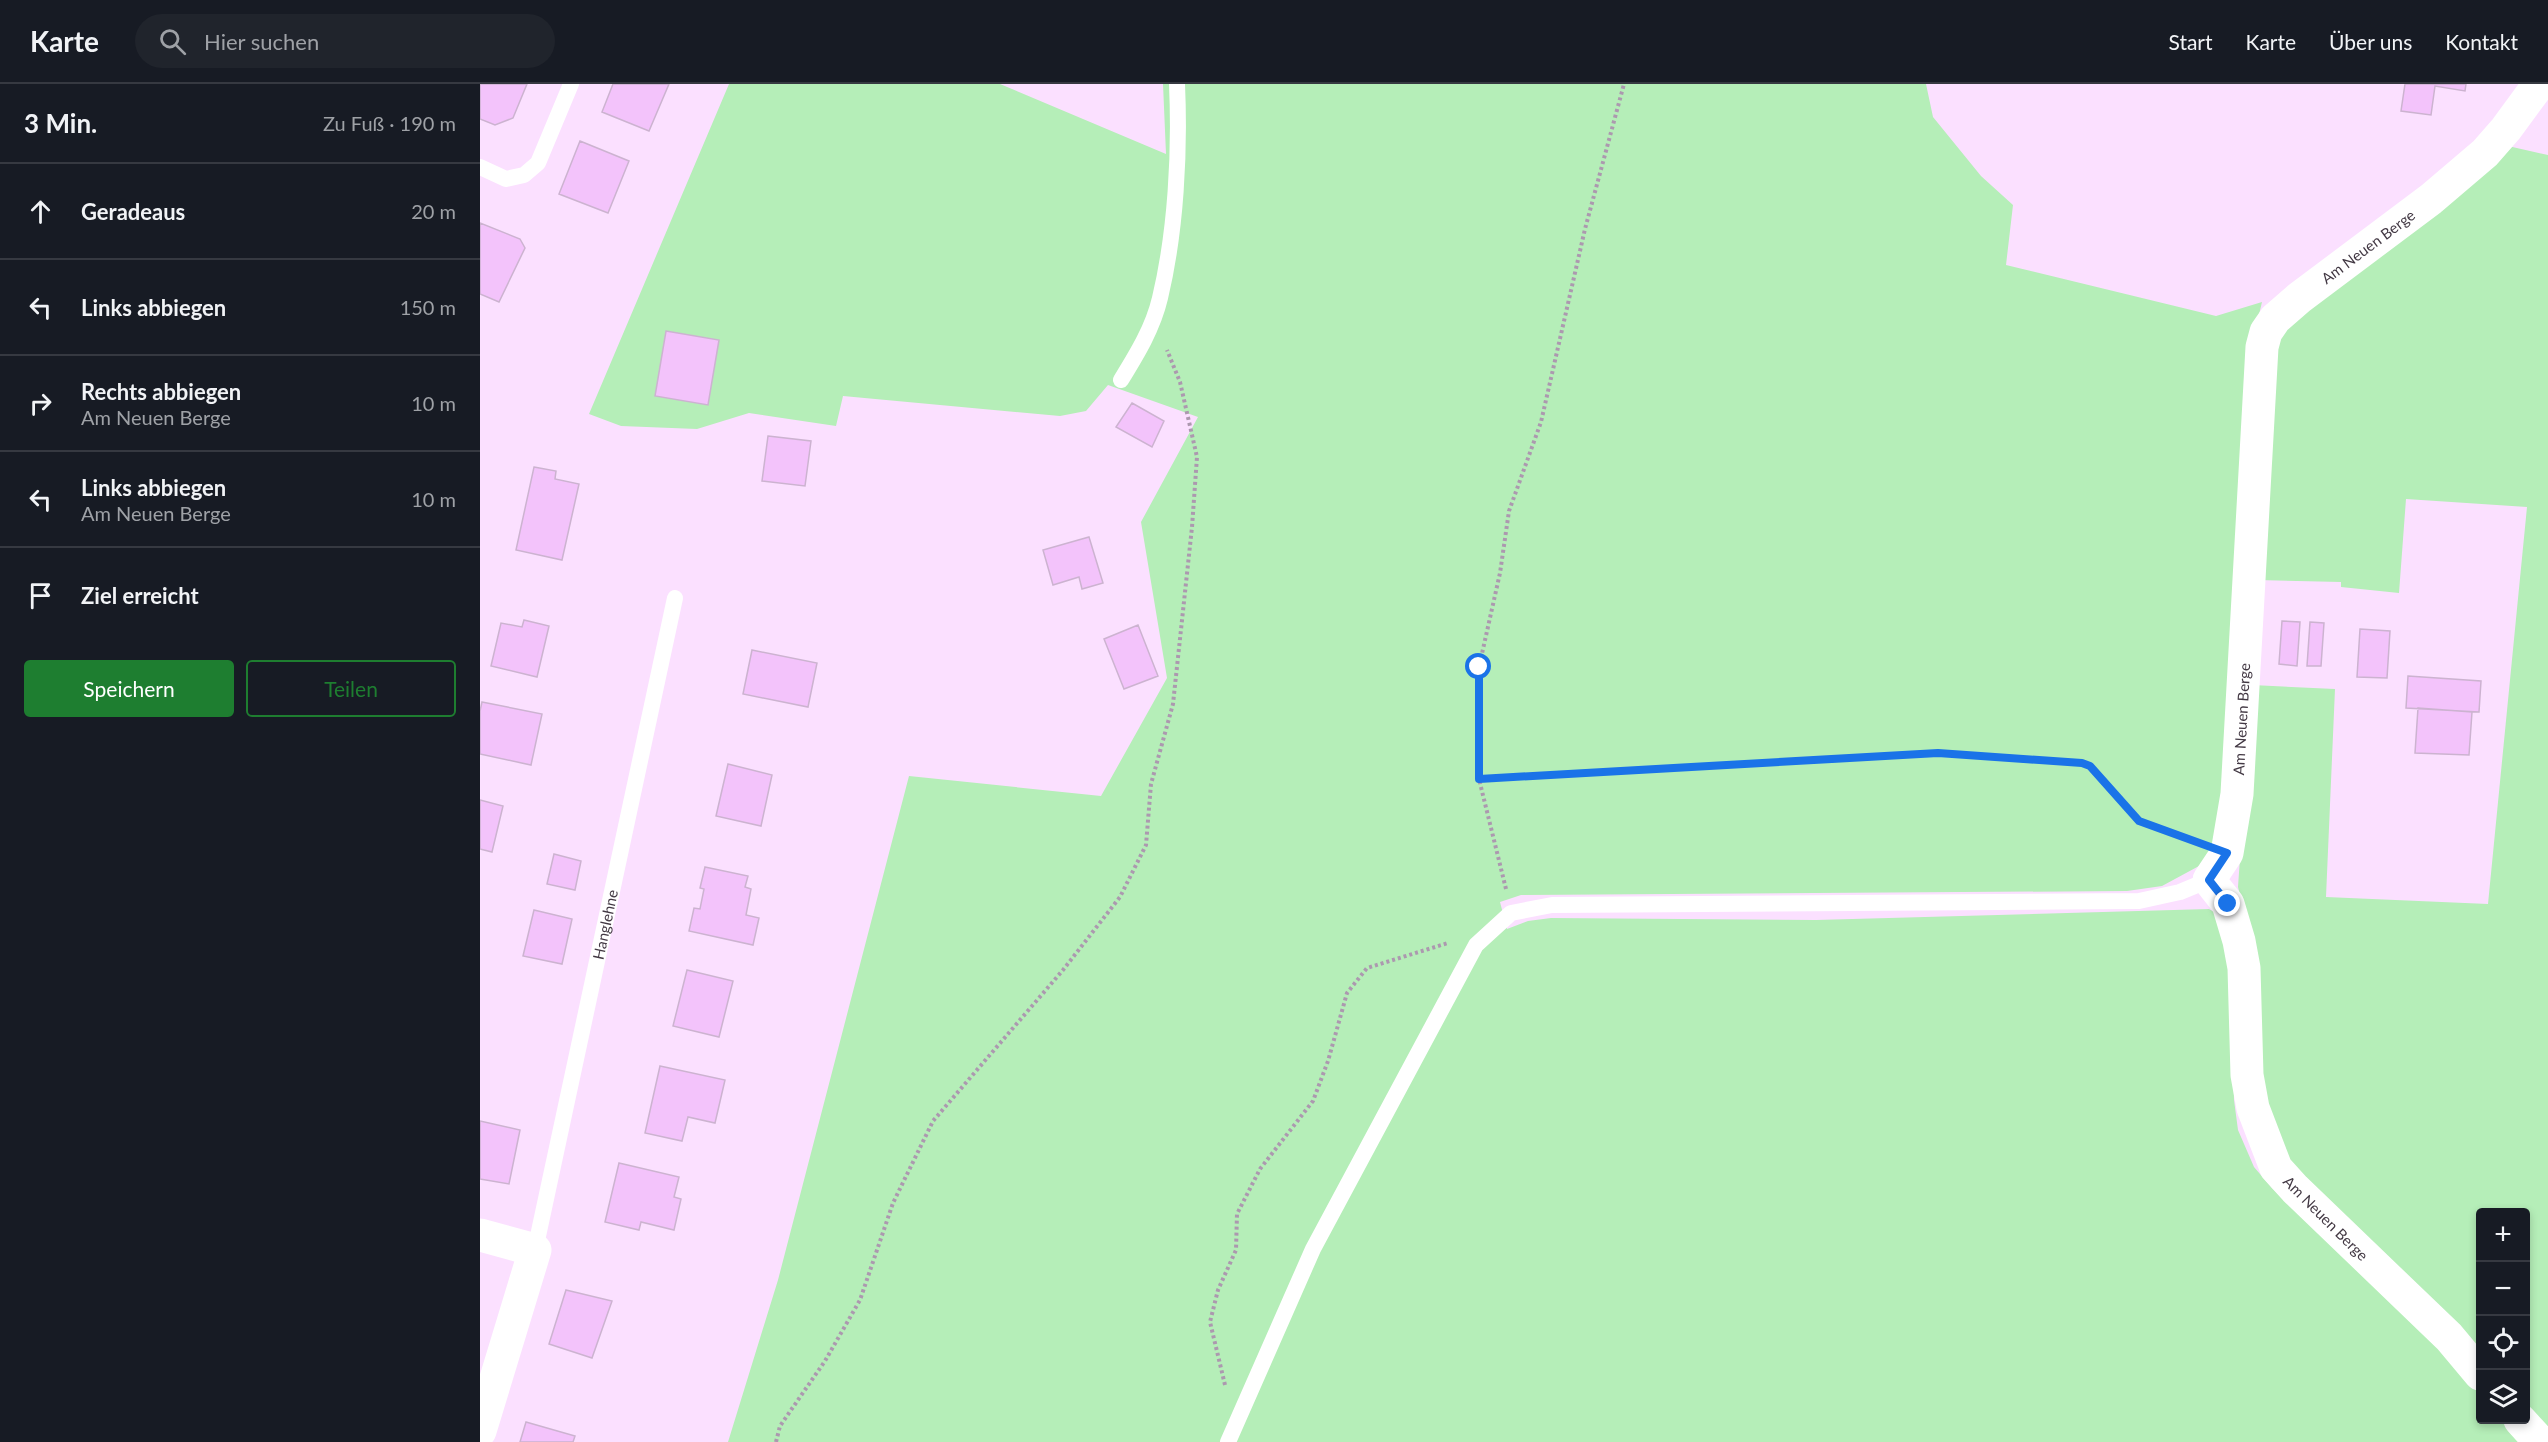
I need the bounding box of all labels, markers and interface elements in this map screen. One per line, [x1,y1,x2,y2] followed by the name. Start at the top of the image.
[135,14,555,68] search box
[30,24,99,58] text: Karte
[156,25,189,58] icon: search
[204,28,319,55] text: Hier suchen
[2168,29,2213,54] text: Start
[2246,29,2296,54] text: Karte
[2329,29,2412,54] text: Über uns
[2445,29,2518,54] text: Kontakt
[24,107,97,139] text: 3 Min.
[323,111,456,135] text: Zu Fuß · 190 m
[24,195,57,228] icon: ahead
[81,198,185,225] text: Geradeaus
[411,199,456,223] text: 20 m
[2318,205,2418,287] street label: Am Neuen Berge
[24,291,57,324] icon: left
[81,294,226,321] text: Links abbiegen
[400,295,456,319] text: 150 m
[81,378,241,405] text: Rechts abbiegen
[24,387,57,420] icon: right
[411,391,456,415] text: 10 m
[81,405,231,429] text: Am Neuen Berge
[81,474,226,501] text: Links abbiegen
[24,483,57,516] icon: left
[411,487,456,511] text: 10 m
[81,501,231,525] text: Am Neuen Berge
[24,579,57,612] icon: arrive
[81,582,199,609] text: Ziel erreicht
[1465,653,1491,679] route start
[24,660,234,717] button: Speichern
[246,660,456,717] button: Teilen
[2229,662,2253,776] street label: Am Neuen Berge
[589,888,621,961] street label: Hanglehne
[2214,890,2240,916] route end
[2280,1172,2372,1264] street label: Am Neuen Berge
[2476,1208,2530,1424] map controls
[2476,1208,2530,1262] button: +
[2476,1262,2530,1316] button: −
[2476,1316,2530,1370] button: locate
[2476,1370,2530,1424] button: layers

